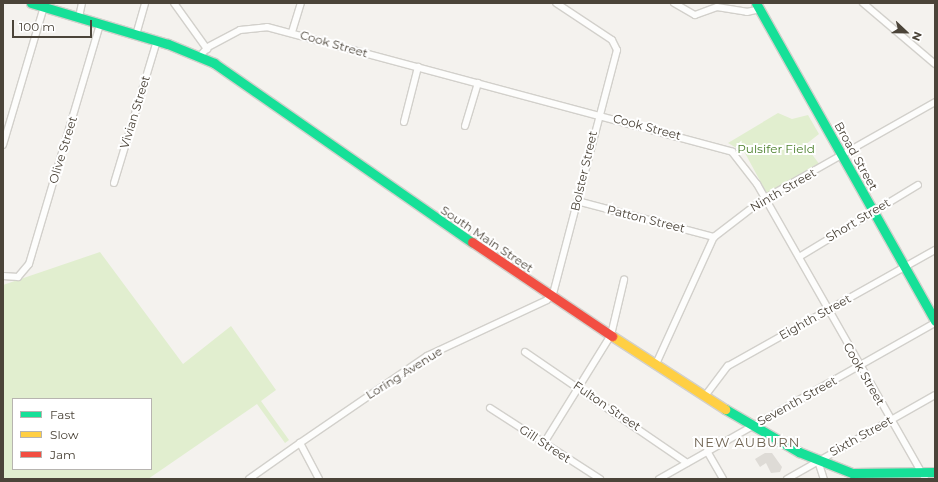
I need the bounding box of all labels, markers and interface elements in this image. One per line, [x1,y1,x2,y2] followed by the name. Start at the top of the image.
[14,12,94,38] scale bar
[886,12,926,52] north arrow
[19,19,55,34] text: 100 m
[298,27,370,61] street label: Cook Street
[909,30,925,43] text: N
[117,74,153,150] street label: Vivian Street
[611,111,683,143] street label: Cook Street
[46,115,80,185] street label: Olive Street
[831,119,881,193] street label: Broad Street
[568,130,600,212] street label: Bolster Street
[737,142,815,156] park label: Pulsifer Field
[748,165,818,215] street label: Ninth Street
[823,195,893,245] street label: Short Street
[605,202,687,236] street label: Patton Street
[438,203,536,275] street label: South Main Street
[777,291,853,343] street label: Eighth Street
[840,340,888,408] street label: Cook Street
[363,344,445,402] street label: Loring Avenue
[755,373,839,429] street label: Seventh Street
[571,378,643,434] street label: Fulton Street
[12,398,152,470] legend
[50,407,75,422] text: Fast
[827,413,895,459] street label: Sixth Street
[517,422,573,466] street label: Gill Street
[50,427,79,442] text: Slow
[694,434,800,450] district label: NEW AUBURN
[50,447,76,462] text: Jam

